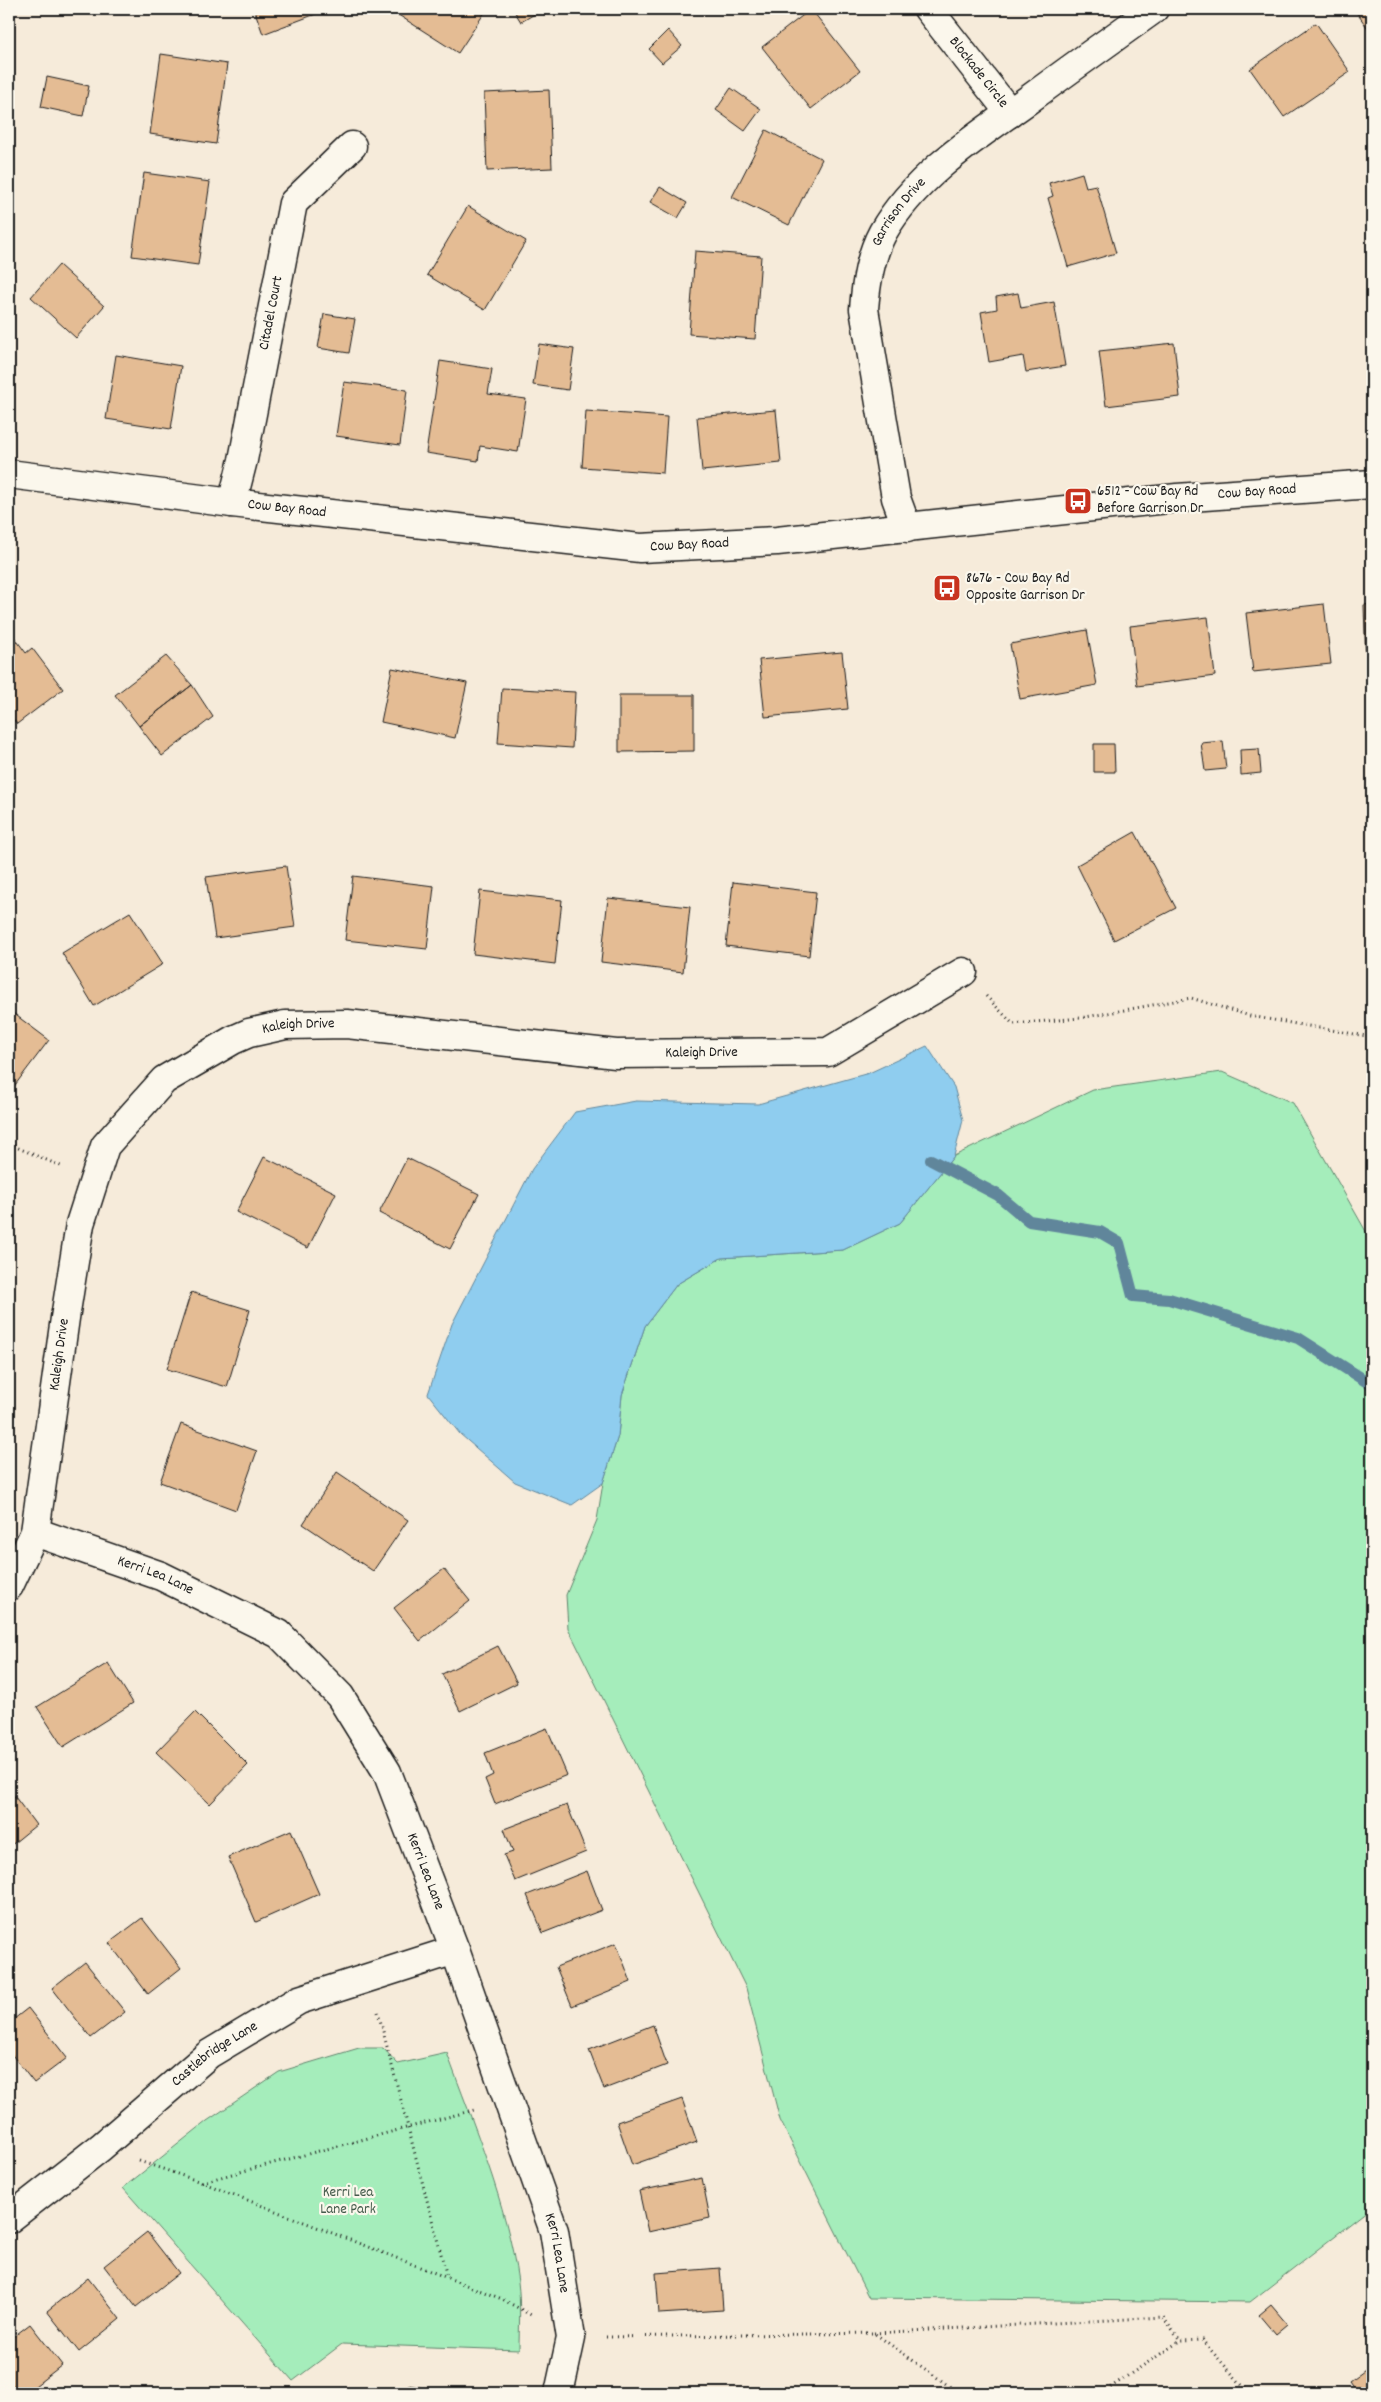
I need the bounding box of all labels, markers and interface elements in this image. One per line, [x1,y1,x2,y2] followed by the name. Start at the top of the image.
[943,32,1014,113] street label: Blockade Circle
[867,172,932,250] street label: Garrison Drive
[254,274,290,352] street label: Citadel Court
[1217,478,1297,506] street label: Cow Bay Road
[1097,481,1204,520] place label: 6512 - Cow Bay Rd Before Garrison Dr
[1063,486,1093,516] bus stop icon: 6512 - Cow Bay Rd Before Garrison Dr
[246,494,327,524] street label: Cow Bay Road
[650,532,730,558] street label: Cow Bay Road
[966,568,1085,607] place label: 8676 - Cow Bay Rd Opposite Garrison Dr
[932,573,962,603] bus stop icon: 8676 - Cow Bay Rd Opposite Garrison Dr
[260,1013,335,1041] street label: Kaleigh Drive
[665,1042,738,1065] street label: Kaleigh Drive
[44,1317,76,1392] street label: Kaleigh Drive
[114,1550,198,1601] street label: Kerri Lea Lane
[400,1830,450,1914] street label: Kerri Lea Lane
[167,2016,263,2093] street label: Castlebridge Lane
[320,2182,376,2221] park label: Kerri Lea Lane Park
[538,2210,575,2295] street label: Kerri Lea Lane

